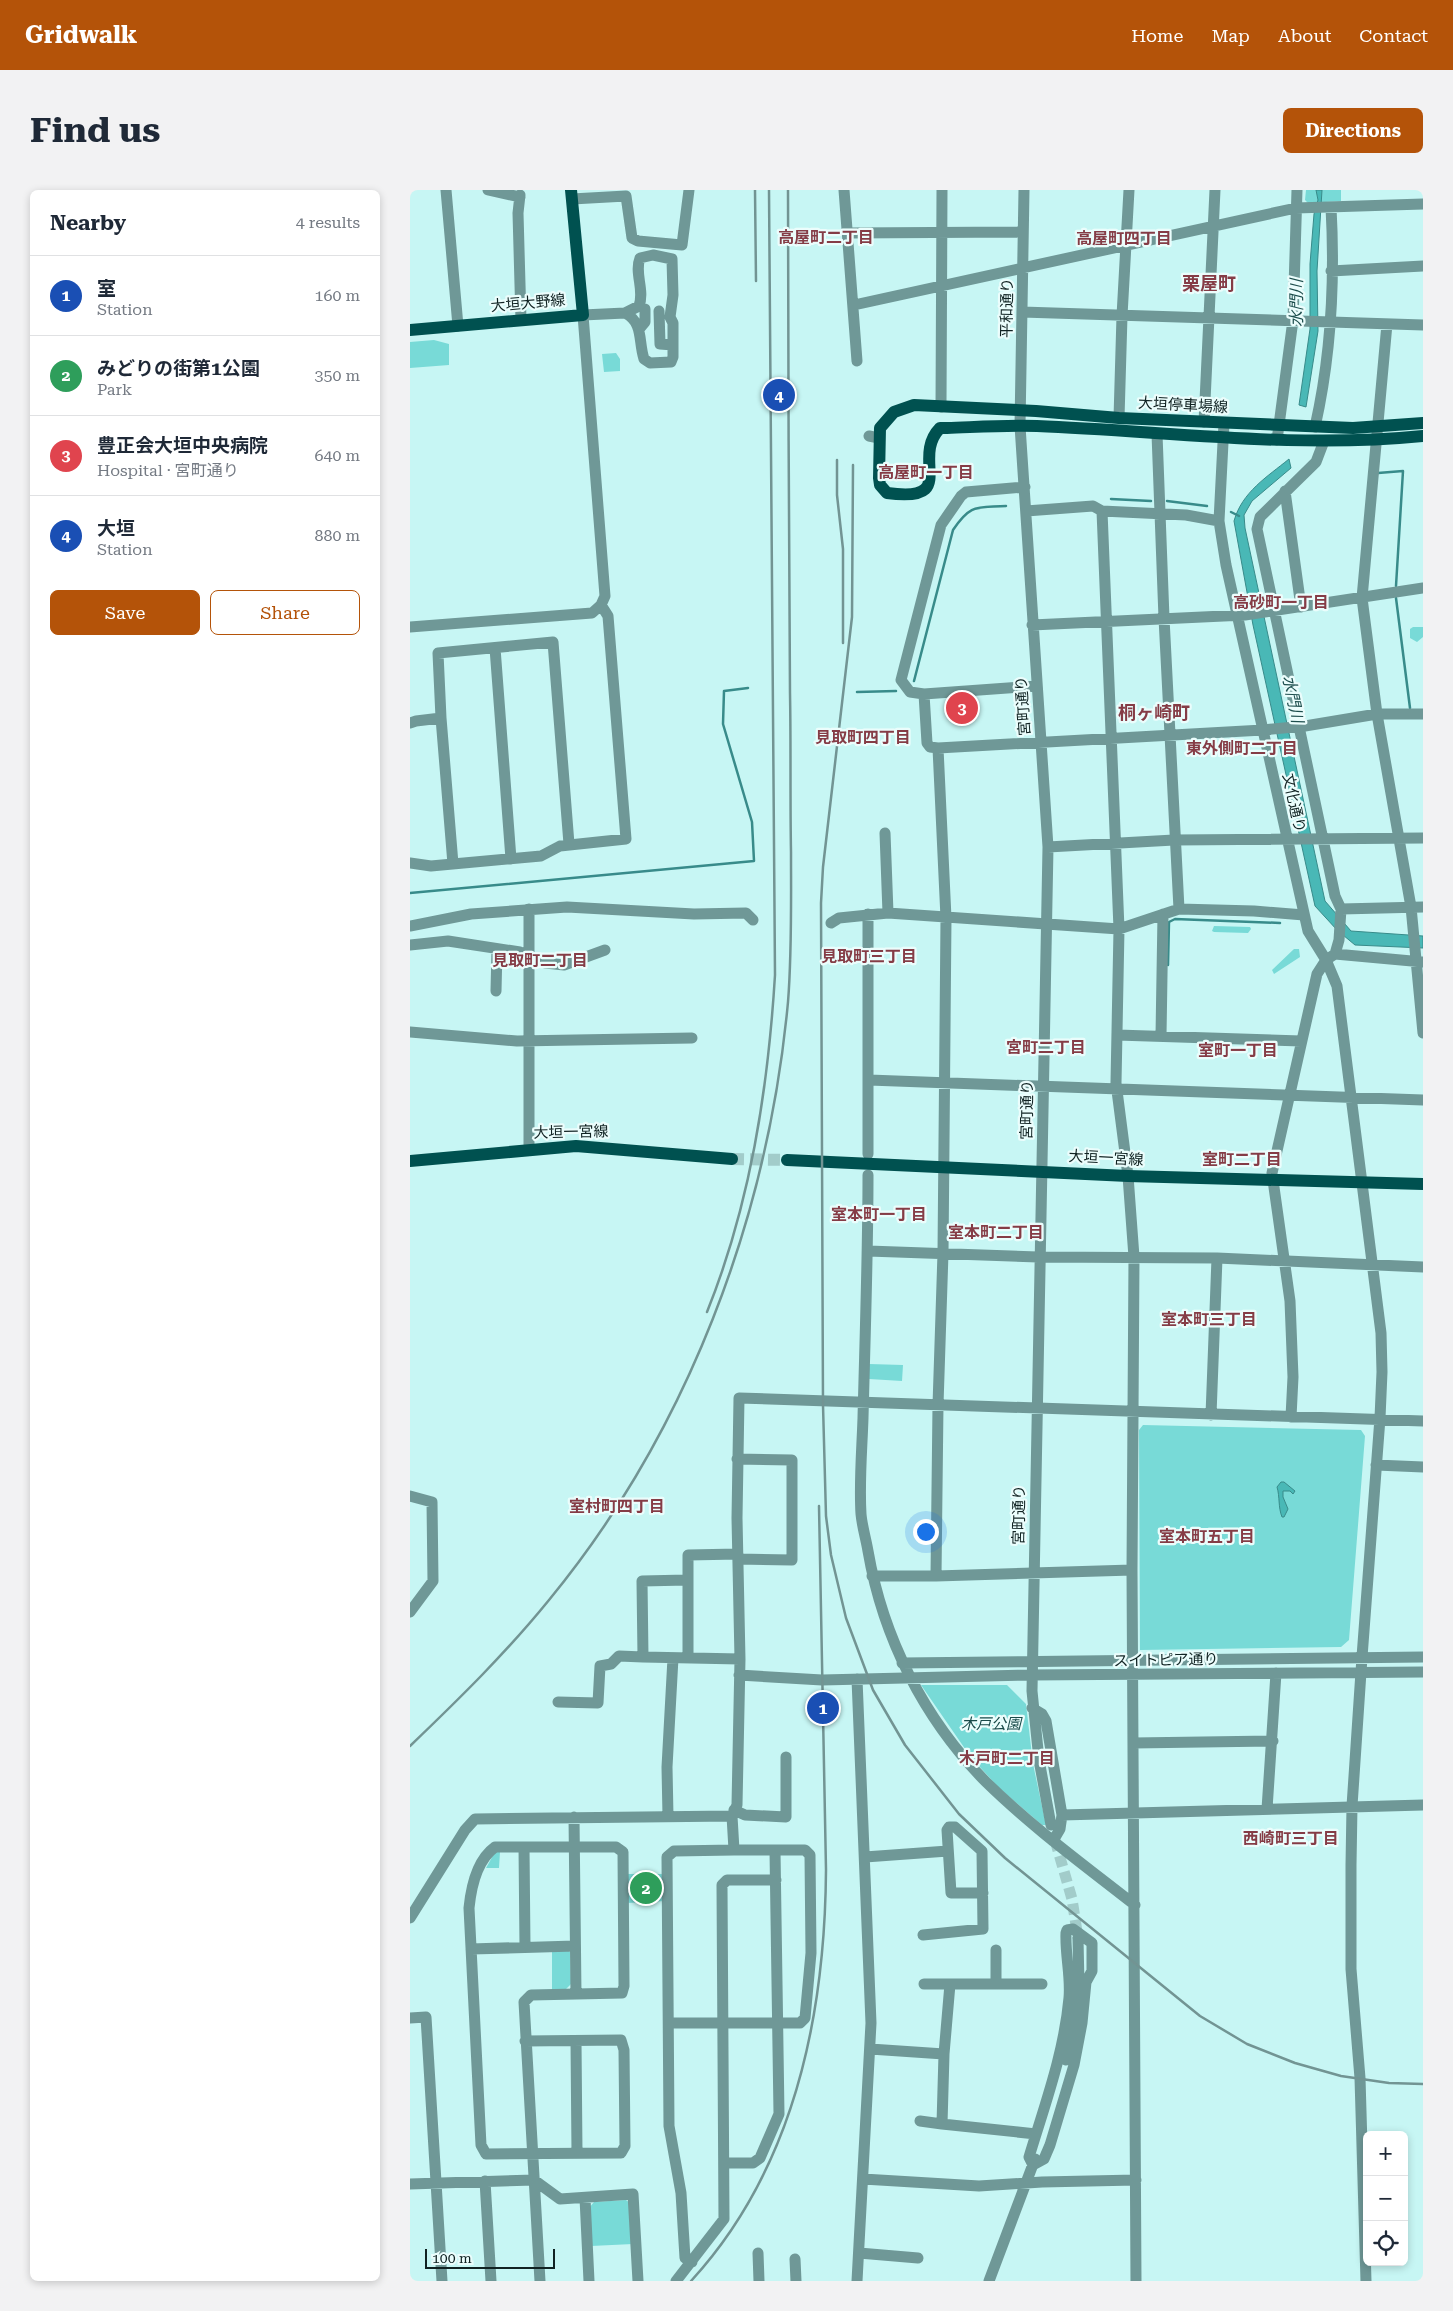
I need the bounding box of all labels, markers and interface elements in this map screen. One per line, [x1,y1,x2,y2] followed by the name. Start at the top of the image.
[25,21,137,49] text: Gridwalk
[1131,25,1183,46] text: Home
[1211,25,1250,46] text: Map
[1278,25,1331,46] text: About
[1359,25,1428,46] text: Contact
[1283,108,1423,153] button: Directions
[30,110,160,151] text: Find us
[50,211,126,235] text: Nearby
[296,213,360,232] text: 4 results
[778,228,874,247] district label: 高屋町二丁目
[1076,229,1172,248] district label: 高屋町四丁目
[1182,273,1236,294] district label: 栗屋町
[97,277,116,300] text: 室
[1287,277,1306,327] water label: 水門川
[997,278,1017,338] street label: 平和通り
[62,286,70,305] text: 1
[314,286,360,305] text: 160 m
[490,291,566,315] street label: 大垣大野線
[97,300,153,319] text: Station
[97,357,260,380] text: みどりの街第1公園
[62,366,70,385] text: 2
[314,366,360,385] text: 350 m
[763,376,795,414] pin: 4
[97,380,132,399] text: Park
[1138,394,1228,416] street label: 大垣停車場線
[97,434,268,457] text: 豊正会大垣中央病院
[62,446,70,465] text: 3
[314,446,360,465] text: 640 m
[97,461,239,480] text: Hospital · 宮町通り
[878,463,974,482] district label: 高屋町一丁目
[97,517,135,540] text: 大垣
[62,526,70,545] text: 4
[314,526,360,545] text: 880 m
[97,540,153,559] text: Station
[50,590,200,635] button: Save
[210,590,360,635] button: Share
[1233,593,1329,612] district label: 高砂町一丁目
[1279,674,1308,726] water label: 水門川
[1012,675,1034,737] street label: 宮町通り
[946,689,978,727] pin: 3
[1118,702,1190,723] district label: 桐ヶ崎町
[815,728,911,747] district label: 見取町四丁目
[1186,739,1298,758] district label: 東外側町二丁目
[1279,772,1309,834] street label: 文化通り
[821,947,917,966] district label: 見取町三丁目
[492,951,588,970] district label: 見取町二丁目
[1006,1038,1086,1057] district label: 宮町二丁目
[1198,1041,1278,1060] district label: 室町一丁目
[1017,1080,1037,1140] street label: 宮町通り
[533,1122,609,1142] street label: 大垣一宮線
[1068,1147,1144,1169] street label: 大垣一宮線
[1202,1150,1282,1169] district label: 室町二丁目
[831,1205,927,1224] district label: 室本町一丁目
[948,1223,1044,1242] district label: 室本町二丁目
[1161,1310,1257,1329] district label: 室本町三丁目
[1009,1485,1029,1545] street label: 宮町通り
[569,1497,665,1516] district label: 室村町四丁目
[913,1519,939,1545] your location
[1159,1527,1255,1546] district label: 室本町五丁目
[1113,1650,1219,1670] street label: スイトピア通り
[807,1689,839,1727] pin: 1
[961,1715,1023,1733] park label: 木戸公園
[959,1749,1055,1768] district label: 木戸町二丁目
[1243,1829,1339,1848] district label: 西崎町三丁目
[630,1869,662,1907] pin: 2
[1363,2131,1408,2266] map controls
[1363,2131,1408,2176] button: +
[1363,2176,1408,2221] button: −
[1363,2221,1408,2266] button: locate
[425,2246,555,2269] scale bar
[432,2250,472,2266] text: 100 m

